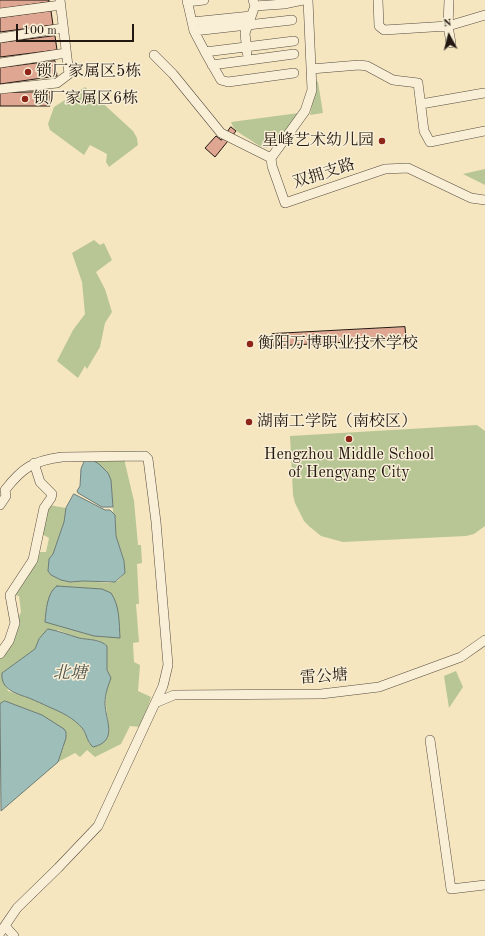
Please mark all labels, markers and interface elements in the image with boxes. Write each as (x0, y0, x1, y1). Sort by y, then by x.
scale bar (18, 16, 136, 42)
north arrow (429, 16, 469, 56)
text: N (443, 18, 452, 30)
text: 100 m (23, 25, 57, 37)
place label: 锁厂家属区5栋 (36, 62, 141, 82)
marker: 锁厂家属区5栋 (23, 67, 33, 77)
place label: 锁厂家属区6栋 (33, 89, 138, 109)
marker: 锁厂家属区6栋 (20, 94, 30, 104)
place label: 星峰艺术幼儿园 (262, 131, 374, 151)
marker: 星峰艺术幼儿园 (377, 136, 387, 146)
street label: 双拥支路 (291, 155, 357, 193)
place label: 衡阳万博职业技术学校 (258, 334, 418, 354)
marker: 衡阳万博职业技术学校 (245, 339, 255, 349)
place label: 湖南工学院（南校区） (257, 412, 417, 432)
marker: 湖南工学院（南校区） (244, 417, 254, 427)
marker: Hengzhou Middle School of Hengyang City (344, 434, 354, 444)
place label: Hengzhou Middle School of Hengyang City (264, 445, 434, 483)
water label: 北塘 (53, 664, 87, 684)
street label: 雷公塘 (299, 666, 349, 688)

